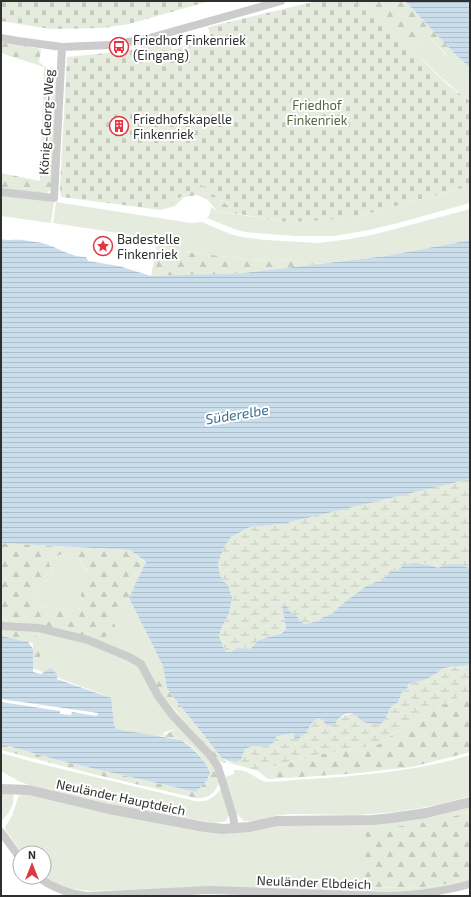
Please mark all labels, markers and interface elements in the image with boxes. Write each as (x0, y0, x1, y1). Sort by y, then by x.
place label: Friedhof Finkenriek (Eingang) (133, 32, 246, 63)
bus stop icon: Friedhof Finkenriek (Eingang) (108, 36, 130, 58)
street label: König-Georg-Weg (35, 69, 57, 175)
park label: Friedhof Finkenriek (287, 97, 348, 128)
place label: Friedhofskapelle Finkenriek (133, 111, 232, 142)
building icon: Friedhofskapelle Finkenriek (108, 115, 130, 137)
place label: Badestelle Finkenriek (117, 231, 180, 262)
place icon: Badestelle Finkenriek (92, 235, 114, 257)
water label: Süderelbe (204, 401, 270, 427)
street label: Neuländer Hauptdeich (55, 775, 187, 819)
north arrow (12, 845, 52, 885)
text: N (28, 848, 36, 861)
street label: Neuländer Elbdeich (257, 872, 371, 892)

